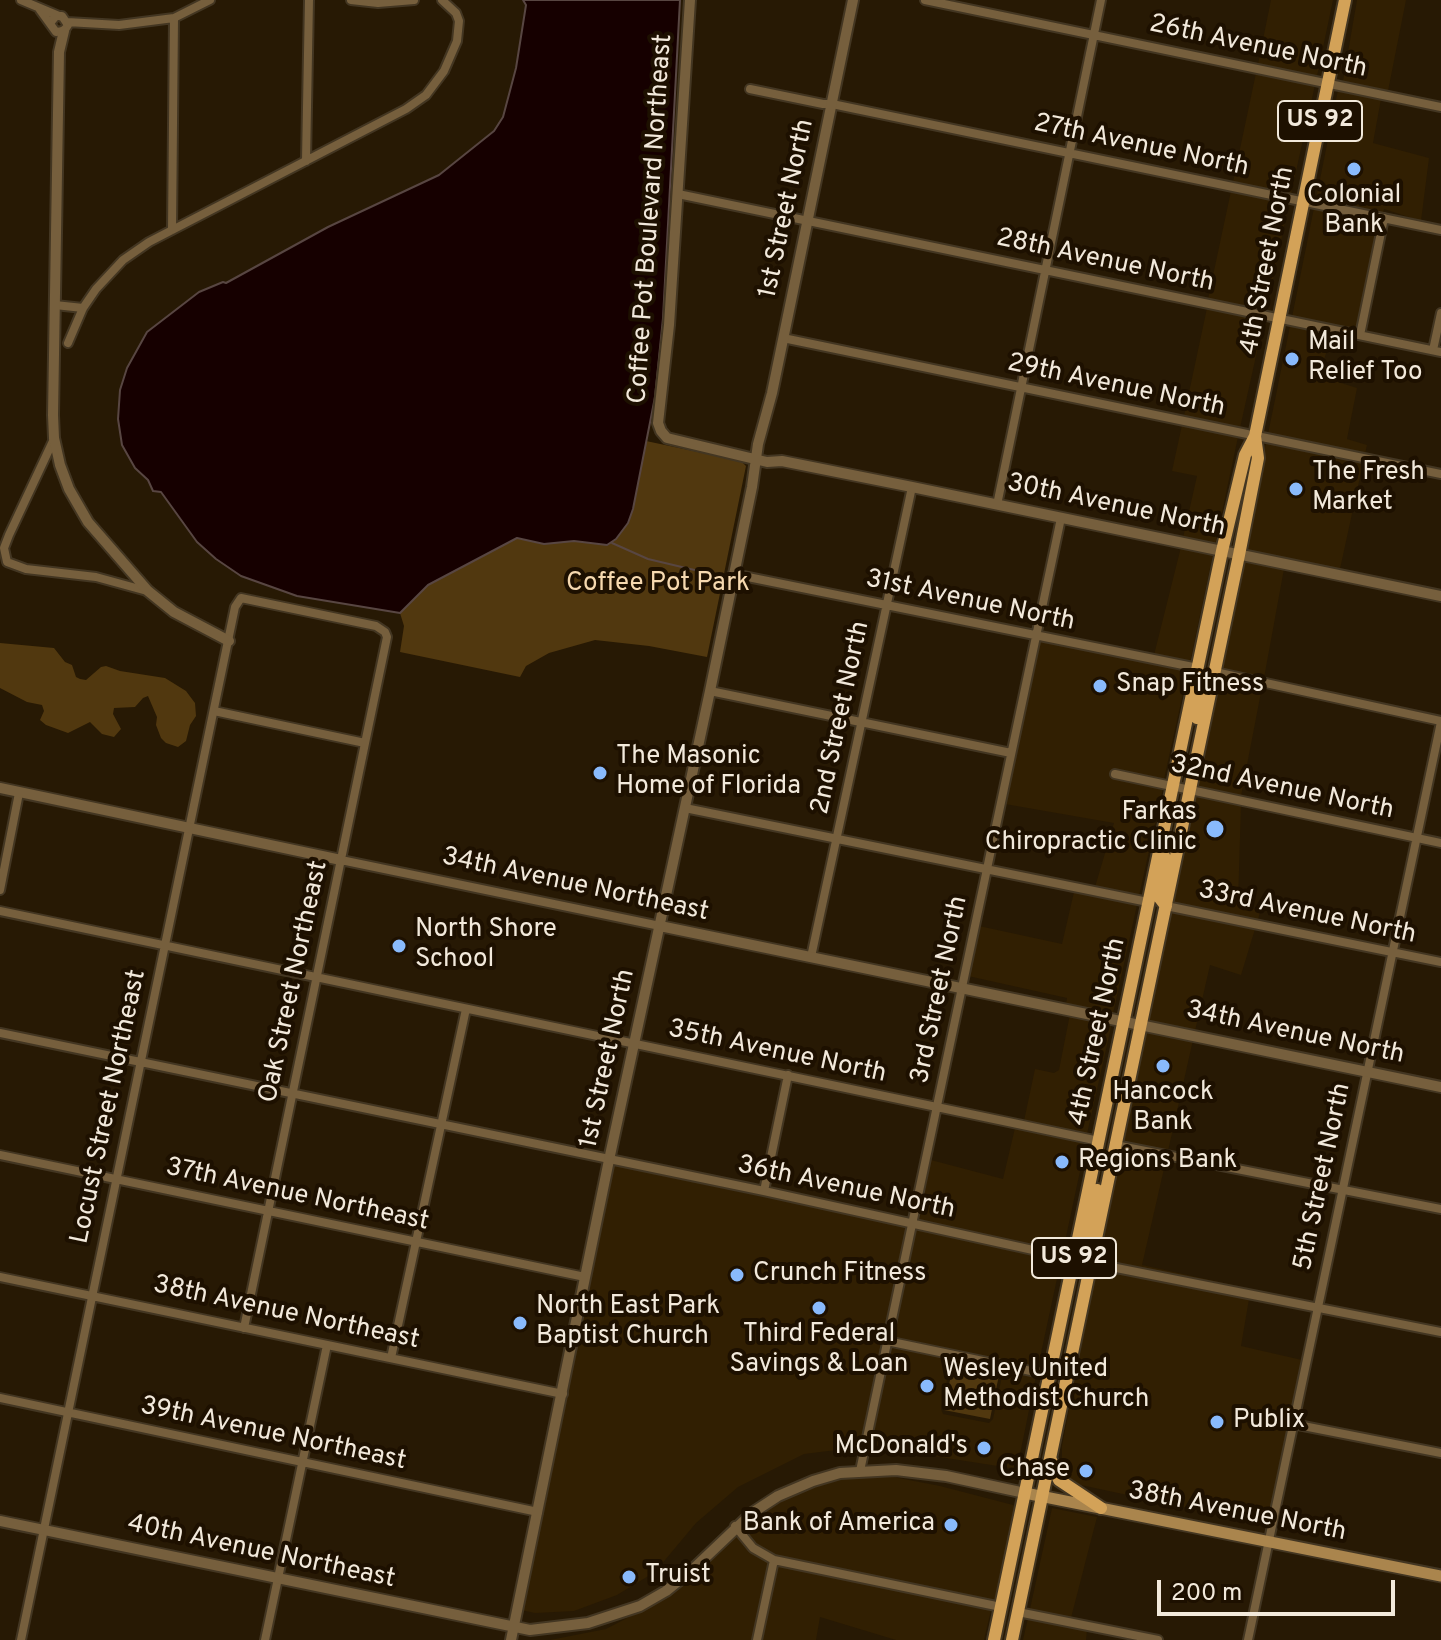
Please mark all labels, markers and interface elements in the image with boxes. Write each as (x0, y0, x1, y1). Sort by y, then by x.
street label: 26th Avenue North (1146, 10, 1370, 86)
street label: Coffee Pot Boulevard Northeast (624, 33, 680, 405)
road number: US 92 (1278, 101, 1362, 141)
street label: 27th Avenue North (1031, 109, 1251, 185)
street label: 1st Street North (754, 117, 822, 301)
marker: Colonial Bank (1345, 160, 1363, 178)
street label: 4th Street North (1235, 164, 1303, 358)
place label: Colonial Bank (1307, 181, 1401, 242)
street label: 28th Avenue North (993, 224, 1217, 300)
place label: Mail Relief Too (1308, 328, 1423, 390)
street label: 29th Avenue North (1004, 349, 1228, 425)
marker: Mail Relief Too (1283, 350, 1301, 368)
place label: The Fresh Market (1312, 458, 1425, 520)
street label: 30th Avenue North (1004, 469, 1228, 545)
marker: The Fresh Market (1287, 480, 1305, 498)
street label: 31st Avenue North (863, 565, 1077, 639)
park label: Coffee Pot Park (566, 569, 750, 601)
street label: 2nd Street North (806, 619, 878, 817)
place label: Snap Fitness (1116, 670, 1264, 702)
marker: Snap Fitness (1091, 677, 1109, 695)
place label: The Masonic Home of Florida (616, 742, 801, 804)
street label: 32nd Avenue North (1168, 750, 1396, 828)
marker: The Masonic Home of Florida (591, 764, 609, 782)
place label: Farkas Chiropractic Clinic (985, 798, 1197, 860)
marker: Farkas Chiropractic Clinic (1204, 818, 1226, 840)
street label: 34th Avenue Northeast (439, 842, 711, 930)
street label: Oak Street Northeast (254, 858, 336, 1106)
street label: 33rd Avenue North (1195, 876, 1419, 952)
street label: 3rd Street North (906, 893, 976, 1087)
place label: North Shore School (415, 915, 557, 976)
street label: 4th Street North (1064, 935, 1134, 1129)
marker: North Shore School (390, 937, 408, 955)
street label: Locust Street Northeast (66, 967, 154, 1247)
street label: 1st Street North (575, 967, 643, 1151)
street label: 34th Avenue North (1183, 996, 1407, 1072)
street label: 35th Avenue North (665, 1015, 889, 1091)
marker: Hancock Bank (1154, 1057, 1172, 1075)
place label: Hancock Bank (1112, 1078, 1214, 1140)
street label: 5th Street North (1289, 1080, 1359, 1274)
place label: Regions Bank (1078, 1146, 1237, 1178)
street label: 36th Avenue North (734, 1151, 958, 1227)
street label: 37th Avenue Northeast (163, 1153, 431, 1239)
marker: Regions Bank (1053, 1153, 1071, 1171)
road number: US 92 (1032, 1238, 1116, 1278)
place label: Crunch Fitness (753, 1259, 926, 1291)
marker: Crunch Fitness (728, 1266, 746, 1284)
street label: 38th Avenue Northeast (150, 1271, 422, 1357)
place label: North East Park Baptist Church (536, 1292, 720, 1354)
marker: Third Federal Savings & Loan (810, 1299, 828, 1317)
marker: North East Park Baptist Church (511, 1314, 529, 1332)
place label: Third Federal Savings & Loan (730, 1320, 908, 1382)
place label: Wesley United Methodist Church (943, 1355, 1149, 1416)
marker: Wesley United Methodist Church (918, 1377, 936, 1395)
street label: 39th Avenue Northeast (137, 1392, 409, 1478)
place label: Publix (1233, 1406, 1305, 1438)
marker: Publix (1208, 1413, 1226, 1431)
place label: McDonald's (835, 1432, 968, 1464)
marker: McDonald's (975, 1439, 993, 1457)
place label: Chase (999, 1455, 1070, 1487)
marker: Chase (1077, 1462, 1095, 1480)
street label: 38th Avenue North (1125, 1477, 1349, 1549)
street label: 40th Avenue Northeast (124, 1509, 398, 1597)
place label: Bank of America (743, 1509, 935, 1541)
marker: Bank of America (942, 1516, 960, 1534)
place label: Truist (645, 1561, 711, 1593)
scale bar (1161, 1564, 1399, 1614)
marker: Truist (620, 1568, 638, 1586)
text: 200 m (1171, 1579, 1242, 1609)

